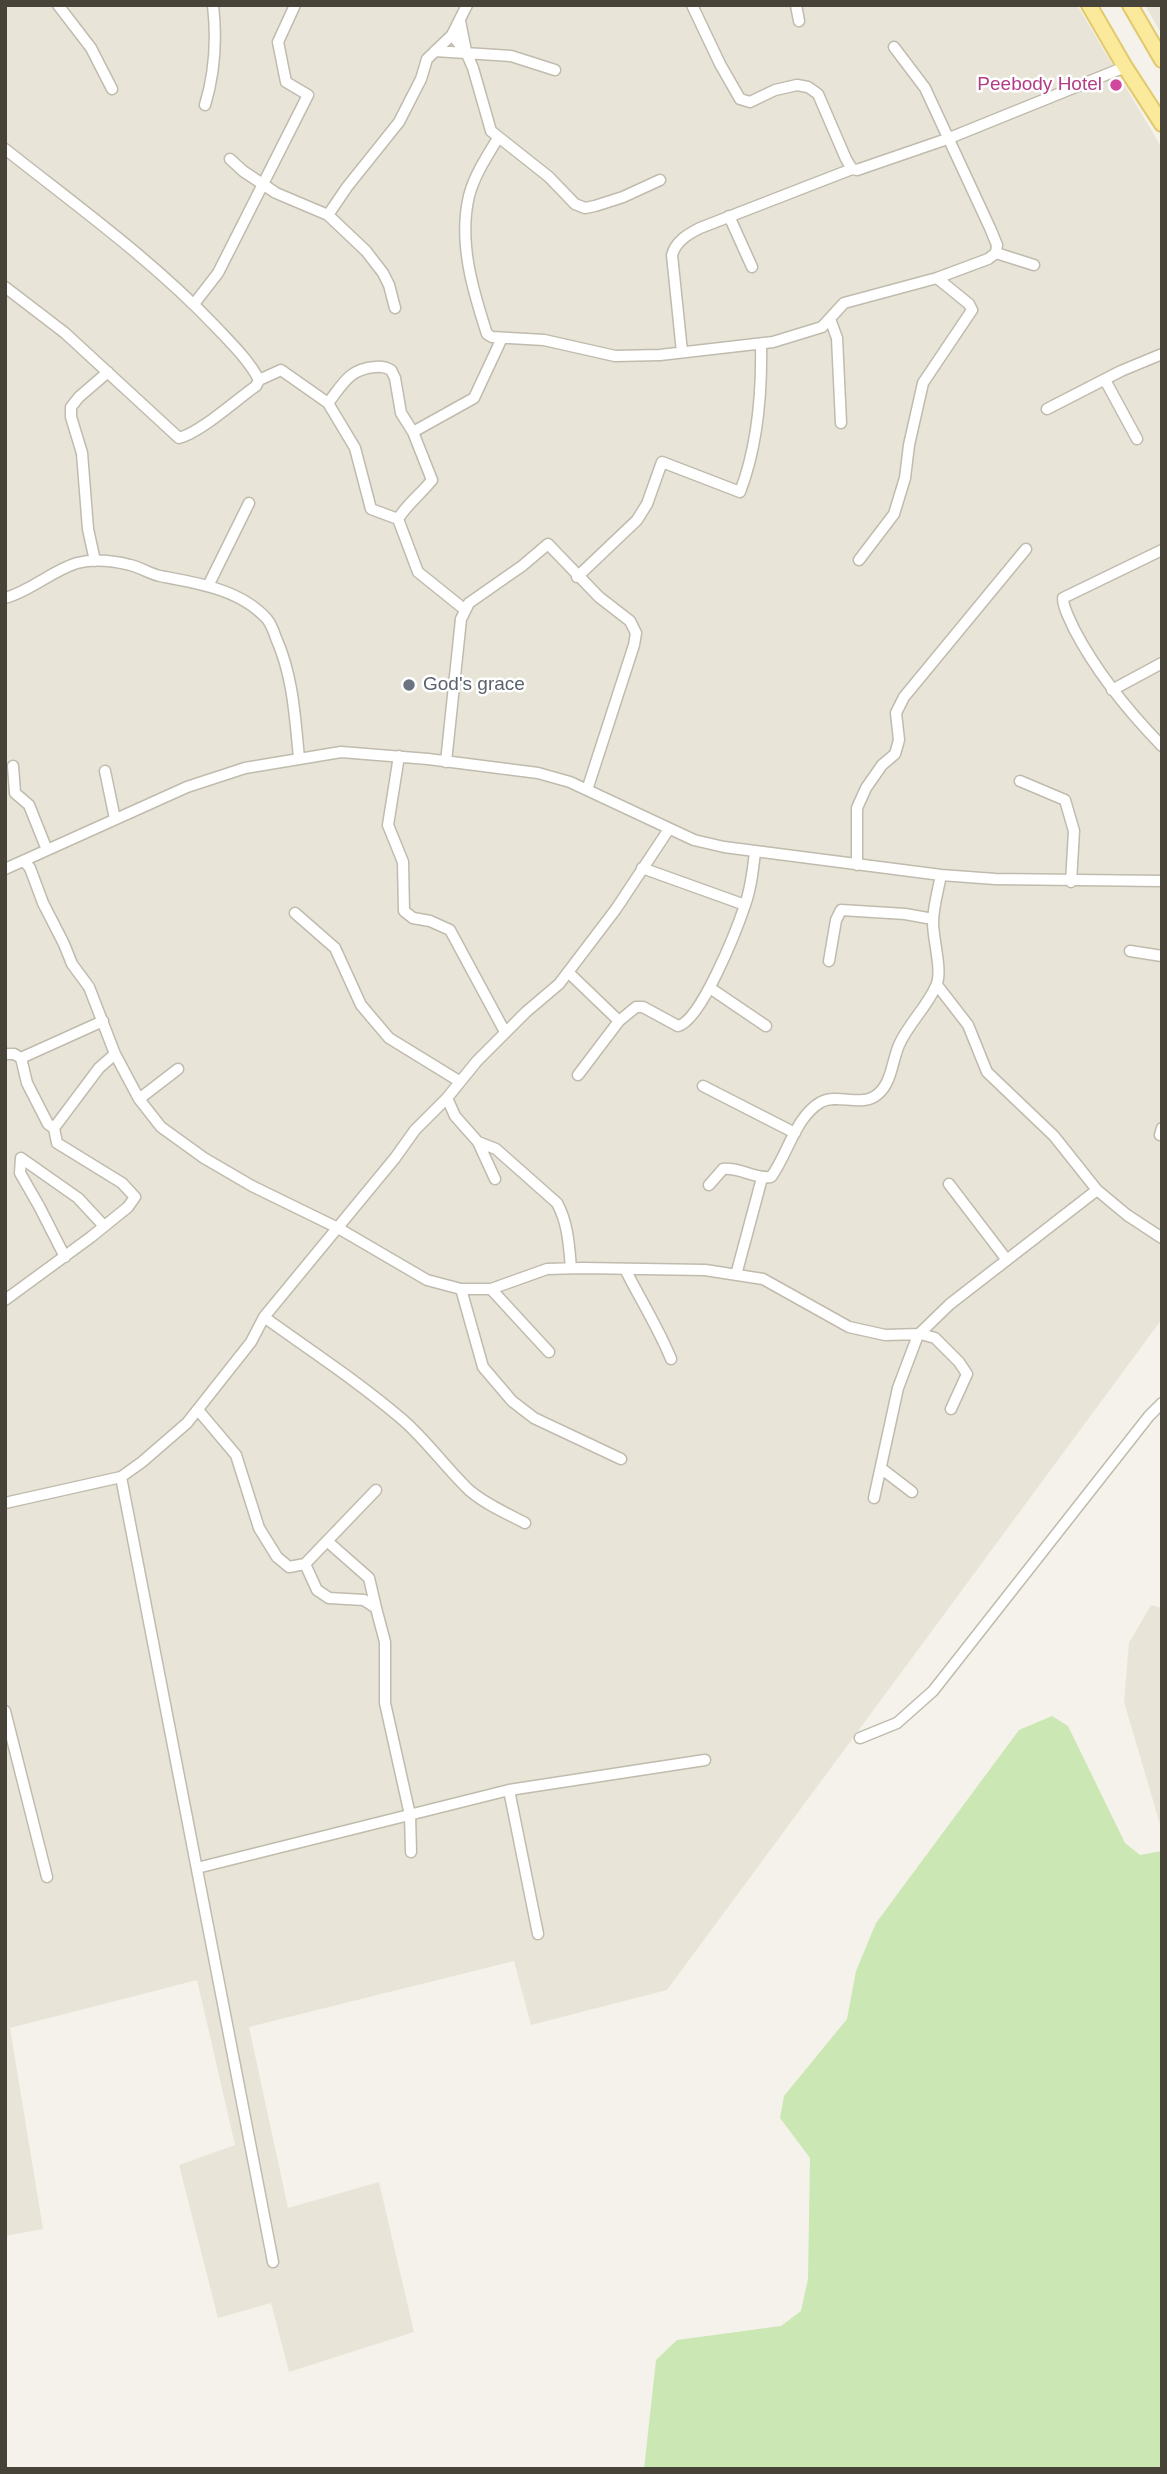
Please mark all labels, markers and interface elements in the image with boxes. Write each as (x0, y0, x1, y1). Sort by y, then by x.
place label: Peebody Hotel (977, 74, 1102, 96)
marker: Peebody Hotel (1108, 77, 1124, 93)
place label: God's grace (423, 674, 525, 696)
marker: God's grace (401, 677, 417, 693)

